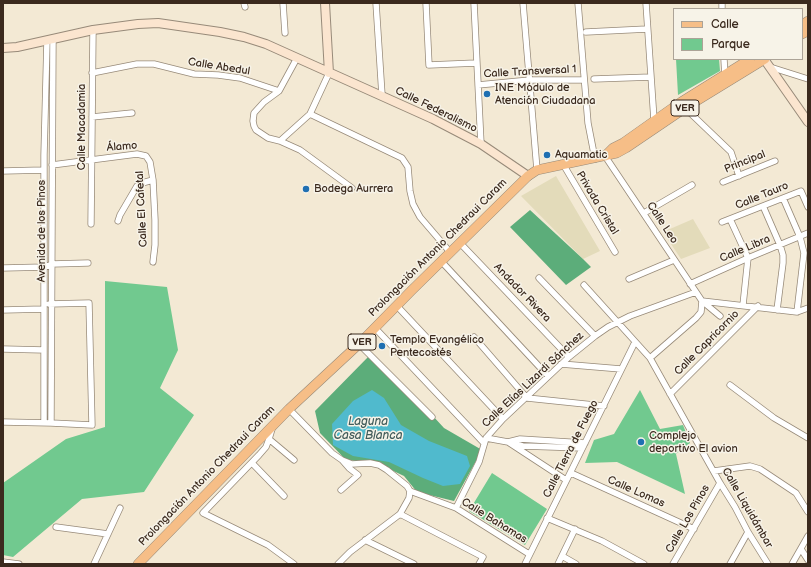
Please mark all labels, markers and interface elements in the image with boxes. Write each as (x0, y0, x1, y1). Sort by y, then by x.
legend (673, 8, 803, 60)
text: Calle (711, 17, 739, 32)
text: Parque (711, 37, 750, 52)
street label: Calle Abedul (187, 56, 251, 78)
street label: Calle Transversal 1 (483, 63, 577, 81)
place label: INE Módulo de Atención Ciudadana (495, 81, 595, 107)
street label: Calle Macadamia (75, 84, 89, 170)
street label: Calle Federalismo (393, 84, 479, 136)
marker: INE Módulo de Atención Ciudadana (482, 89, 492, 99)
road number: VER (671, 100, 699, 116)
street label: Álamo (106, 139, 138, 155)
place label: Aquamatic (555, 148, 607, 162)
street label: Principal (723, 148, 767, 176)
marker: Aquamatic (542, 150, 552, 160)
street label: Privada Cristal (573, 169, 621, 237)
street label: Calle El Cafetal (133, 171, 151, 247)
street label: Prolongación Antonio Chedraui Caram (366, 176, 510, 320)
street label: Calle Tauro (733, 179, 791, 213)
street label: Avenida de los Pinos (35, 180, 49, 282)
place label: Bodega Aurrera (314, 182, 393, 196)
marker: Bodega Aurrera (301, 184, 311, 194)
street label: Calle Leo (644, 200, 680, 246)
street label: Calle Libra (718, 232, 772, 266)
street label: Andador Rivera (491, 261, 553, 325)
street label: Calle Capricornio (672, 308, 742, 378)
street label: Calle Elías Lizardi Sánchez (480, 329, 586, 431)
place label: Templo Evangélico Pentecostés (390, 333, 484, 359)
road number: VER (348, 334, 376, 350)
marker: Templo Evangélico Pentecostés (377, 341, 387, 351)
street label: Calle Tierra de Fuego (541, 398, 601, 500)
street label: Prolongación Antonio Chedraui Caram (136, 403, 278, 549)
water label: Laguna Casa Blanca (334, 415, 402, 443)
place label: Complejo deportivo El avion (649, 429, 738, 455)
marker: Complejo deportivo El avion (636, 437, 646, 447)
street label: Calle Liquidámbar (719, 466, 775, 550)
street label: Calle Lomas (605, 473, 667, 511)
street label: Calle Los Pinos (663, 483, 713, 555)
street label: Calle Bahamas (459, 495, 529, 547)

